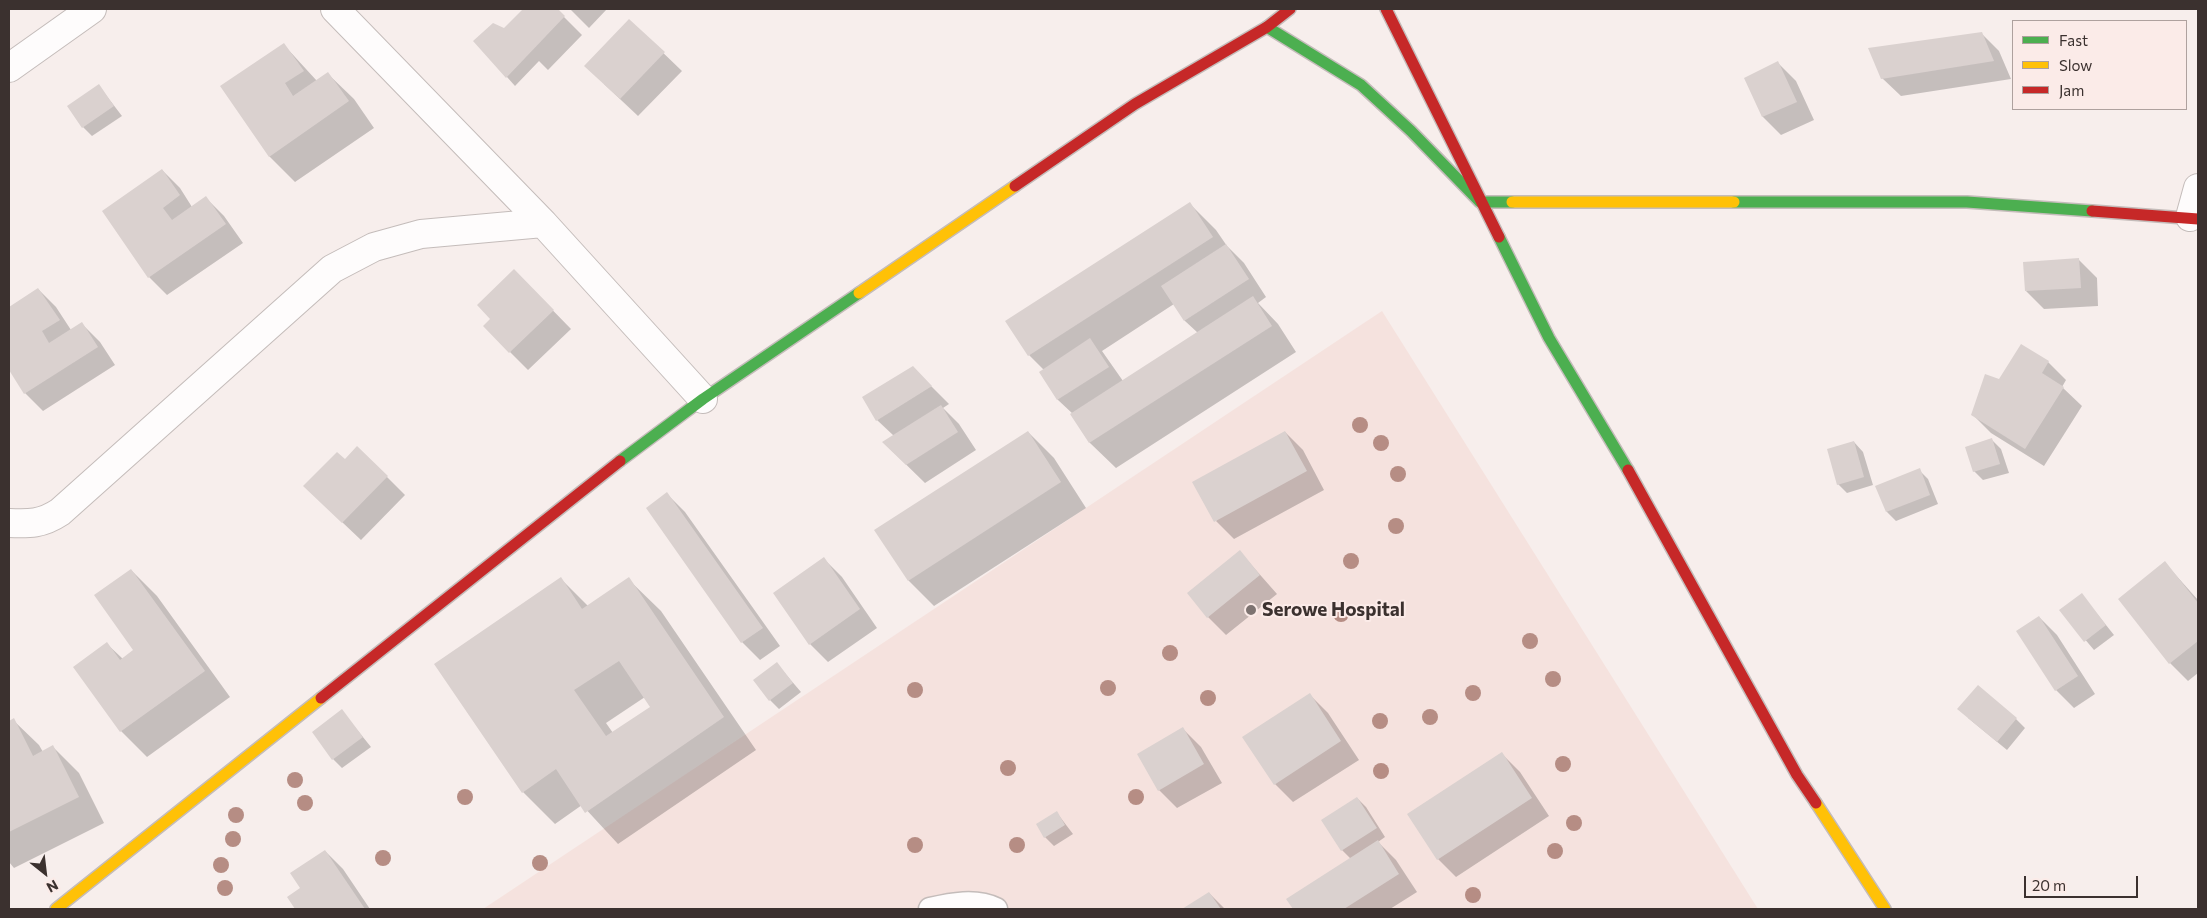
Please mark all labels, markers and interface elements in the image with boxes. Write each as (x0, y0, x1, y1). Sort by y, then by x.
legend (2012, 20, 2187, 110)
text: Fast (2059, 31, 2088, 49)
text: Slow (2059, 56, 2092, 74)
text: Jam (2059, 81, 2084, 99)
place label: Serowe Hospital (1262, 599, 1405, 621)
marker: Serowe Hospital (1244, 603, 1258, 617)
north arrow (20, 848, 70, 898)
scale bar (2027, 866, 2141, 898)
text: 20 m (2032, 876, 2066, 894)
text: N (44, 877, 61, 897)

